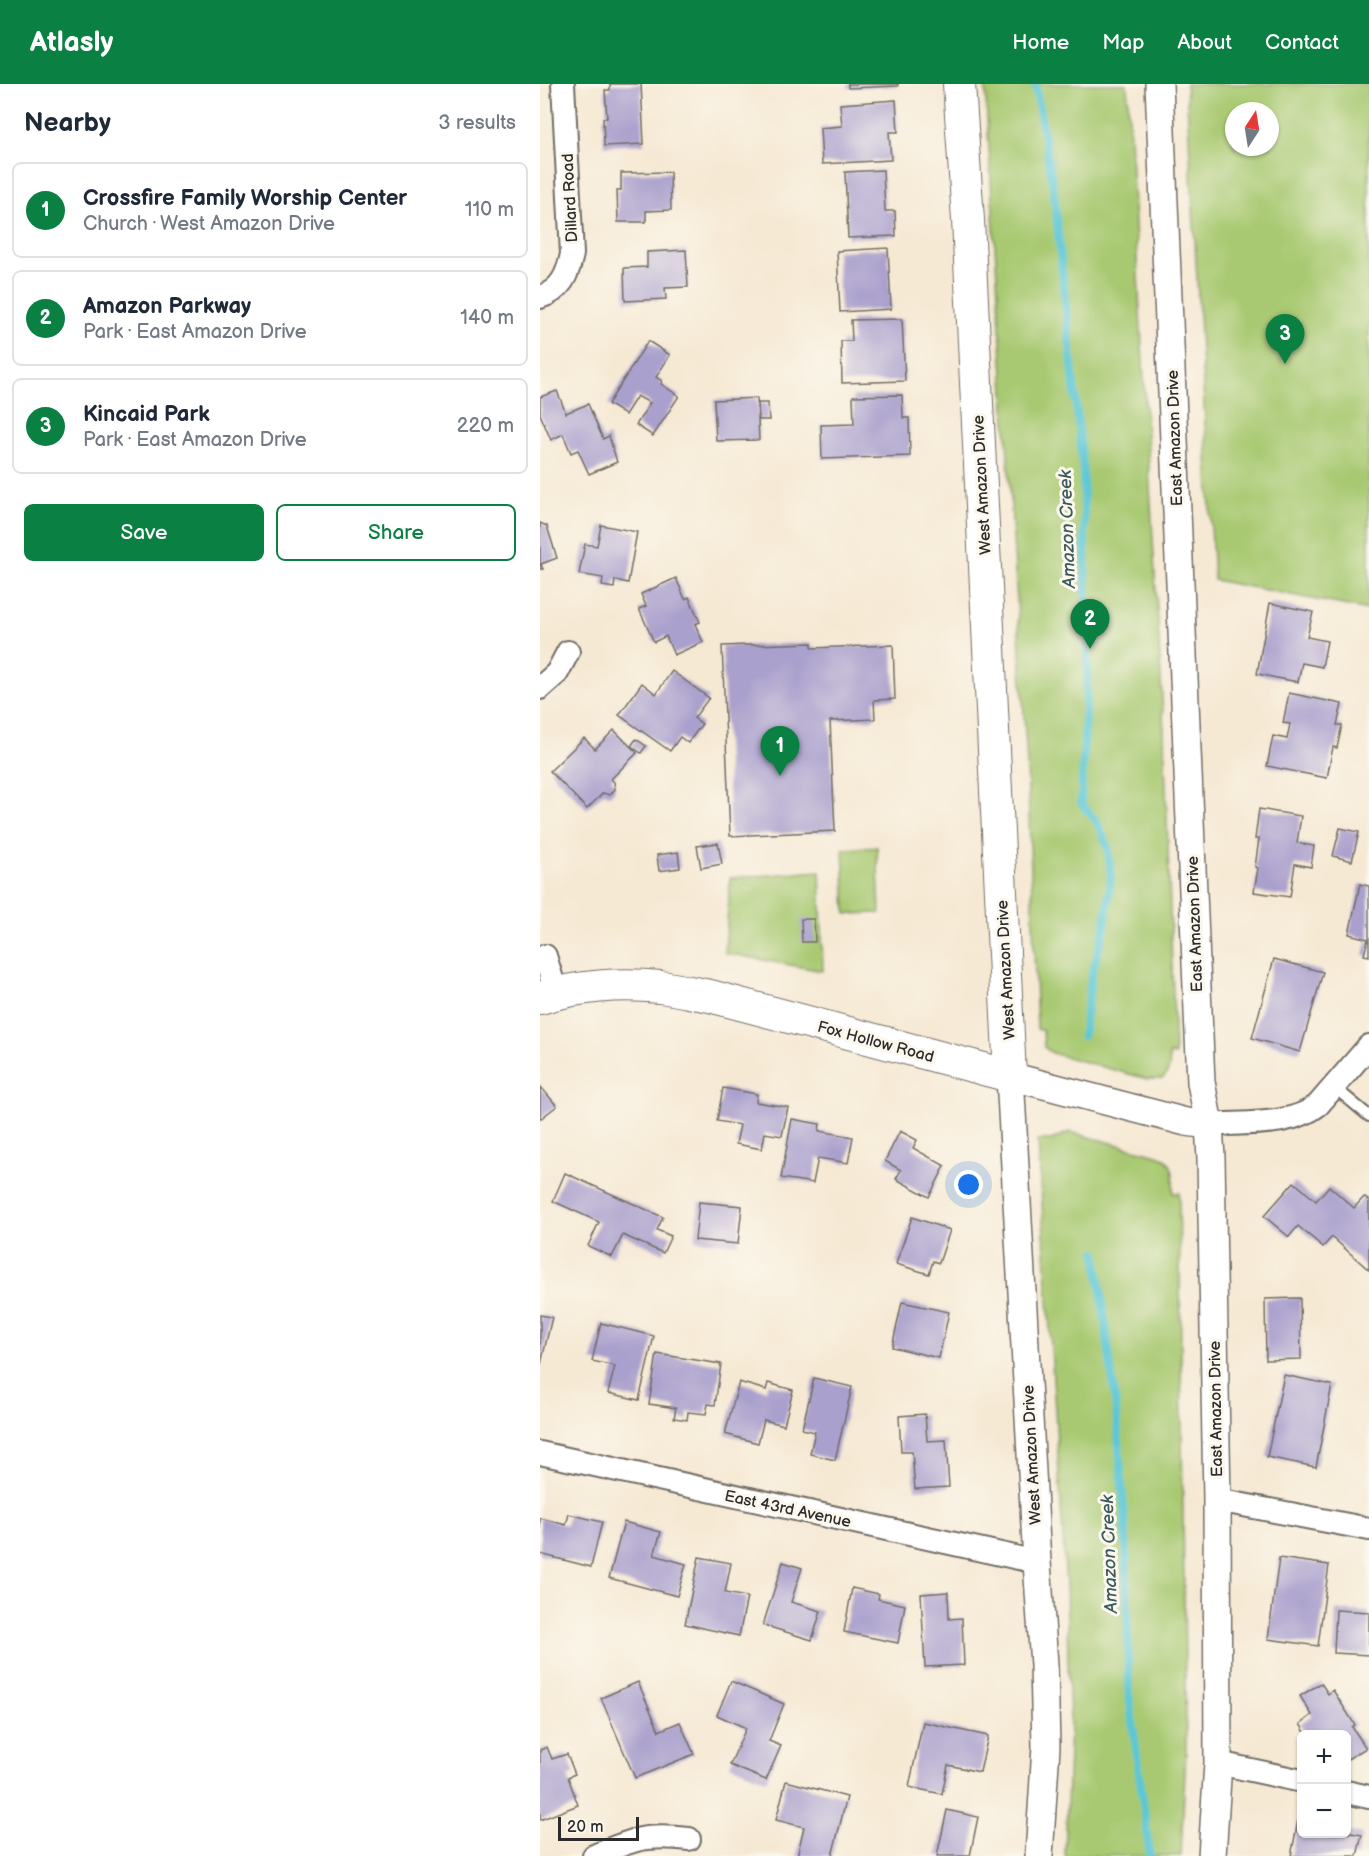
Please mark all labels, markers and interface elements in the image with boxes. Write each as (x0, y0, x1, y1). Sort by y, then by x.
text: Atlasly (30, 26, 113, 59)
text: Home (1012, 30, 1069, 55)
text: Map (1102, 30, 1144, 55)
text: About (1177, 30, 1232, 55)
text: Contact (1265, 30, 1339, 55)
north arrow (1225, 102, 1279, 156)
text: Nearby (24, 108, 111, 139)
text: 3 results (438, 111, 516, 135)
street label: Dillard Road (559, 153, 582, 243)
text: Crossfire Family Worship Center (83, 185, 407, 212)
text: 1 (41, 198, 50, 222)
text: 110 m (465, 198, 514, 222)
text: Church · West Amazon Drive (83, 212, 335, 236)
text: Amazon Parkway (83, 293, 251, 320)
text: 2 (40, 306, 51, 330)
text: 140 m (460, 306, 514, 330)
pin: 3 (1266, 314, 1304, 364)
text: Park · East Amazon Drive (83, 320, 307, 344)
street label: East Amazon Drive (1164, 369, 1187, 506)
text: Kincaid Park (83, 401, 210, 428)
text: 3 (40, 414, 51, 438)
text: 220 m (457, 414, 514, 438)
street label: West Amazon Drive (969, 414, 996, 555)
text: Park · East Amazon Drive (83, 428, 307, 452)
water label: Amazon Creek (1055, 468, 1080, 590)
button: Save (24, 504, 264, 561)
button: Share (276, 504, 516, 561)
pin: 2 (1070, 600, 1110, 649)
pin: 1 (760, 726, 800, 776)
street label: East Amazon Drive (1184, 855, 1207, 992)
street label: West Amazon Drive (993, 899, 1020, 1040)
street label: Fox Hollow Road (815, 1018, 936, 1067)
your location (954, 1170, 983, 1199)
street label: East Amazon Drive (1206, 1340, 1227, 1477)
street label: West Amazon Drive (1019, 1384, 1046, 1525)
street label: East 43rd Avenue (723, 1487, 853, 1532)
water label: Amazon Creek (1097, 1493, 1122, 1615)
map controls (1297, 1730, 1351, 1838)
button: + (1297, 1730, 1351, 1784)
button: − (1297, 1784, 1351, 1838)
scale bar (558, 1814, 639, 1842)
text: 20 m (567, 1818, 603, 1837)

